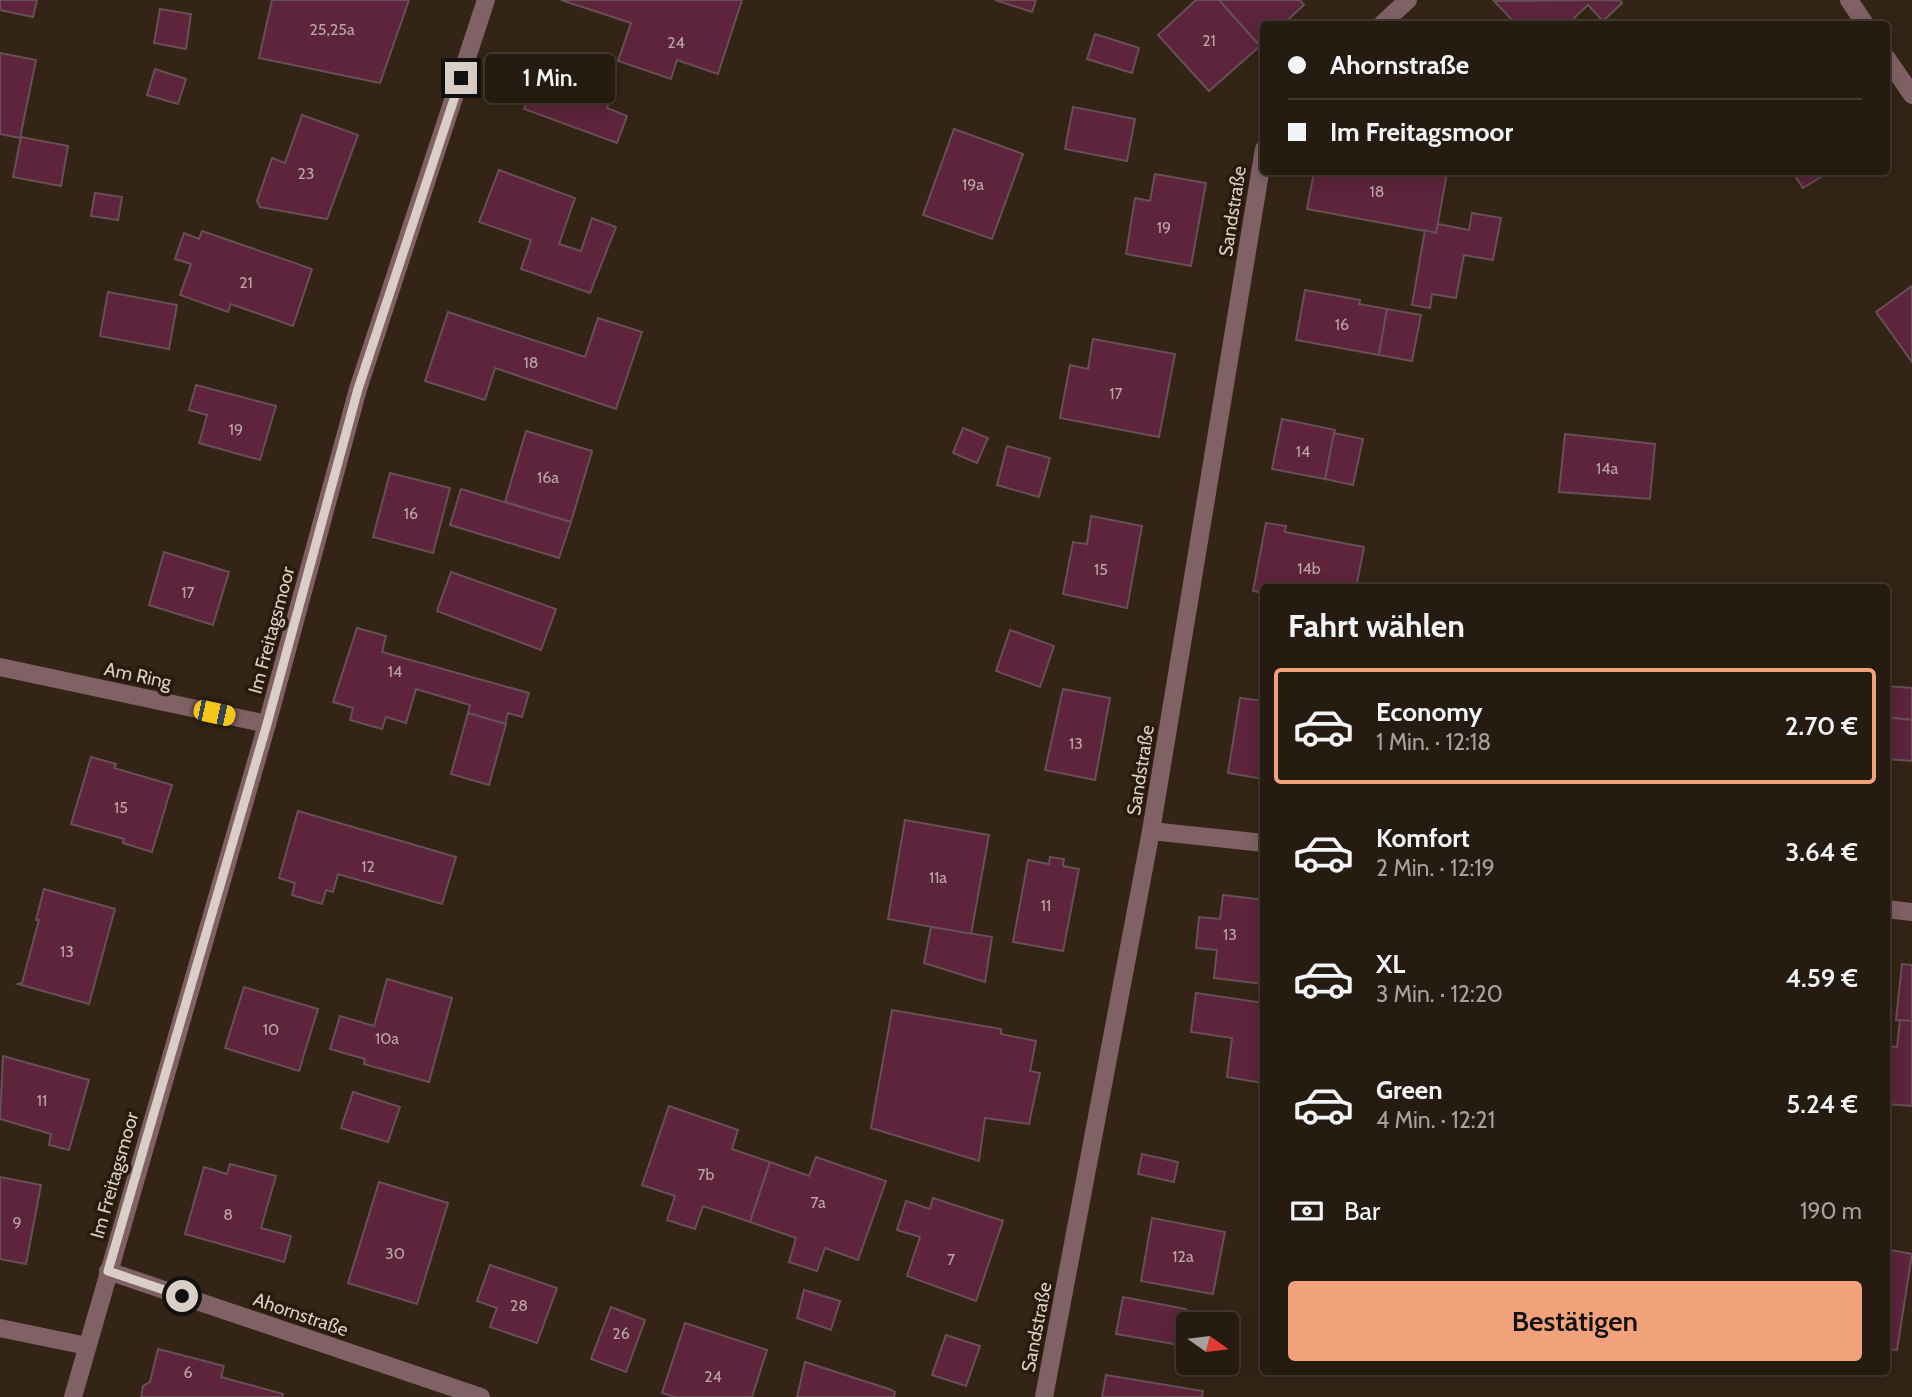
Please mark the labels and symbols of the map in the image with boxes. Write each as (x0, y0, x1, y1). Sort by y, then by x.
house number: 25,25a (309, 20, 355, 39)
house number: 21 (1202, 31, 1216, 50)
house number: 24 (667, 33, 685, 52)
callout: 1 Min. (486, 54, 615, 102)
route end (445, 62, 477, 94)
house number: 23 (297, 164, 315, 183)
street label: Sandstraße (1214, 164, 1251, 258)
house number: 19a (962, 175, 984, 194)
house number: 18 (1370, 182, 1384, 201)
house number: 19 (1157, 218, 1171, 237)
house number: 21 (239, 273, 253, 292)
house number: 16 (1335, 315, 1349, 334)
house number: 18 (524, 353, 538, 372)
house number: 17 (1109, 384, 1123, 403)
house number: 19 (229, 420, 243, 439)
house number: 14 (1296, 442, 1310, 461)
house number: 14a (1596, 459, 1618, 478)
house number: 16a (537, 468, 559, 487)
house number: 16 (404, 504, 418, 523)
house number: 14b (1297, 559, 1321, 578)
house number: 15 (1094, 560, 1108, 579)
street label: Im Freitagsmoor (243, 564, 299, 696)
house number: 17 (181, 583, 195, 602)
street label: Am Ring (102, 657, 174, 694)
house number: 14 (388, 662, 402, 681)
car (192, 698, 237, 728)
street label: Sandstraße (1122, 723, 1159, 817)
house number: 13 (1069, 734, 1083, 753)
house number: 15 (114, 798, 128, 817)
house number: 12 (361, 857, 375, 876)
house number: 11a (929, 868, 947, 887)
house number: 11 (1041, 896, 1051, 915)
house number: 13 (1223, 925, 1237, 944)
house number: 13 (60, 942, 74, 961)
house number: 10 (263, 1020, 279, 1039)
house number: 10a (375, 1029, 399, 1048)
house number: 11 (37, 1091, 47, 1110)
street label: Im Freitagsmoor (85, 1109, 144, 1241)
house number: 7b (698, 1165, 715, 1184)
house number: 7a (810, 1193, 826, 1212)
house number: 8 (223, 1205, 233, 1224)
house number: 9 (12, 1213, 22, 1232)
house number: 30 (385, 1244, 405, 1263)
house number: 12a (1172, 1247, 1194, 1266)
house number: 7 (947, 1250, 955, 1269)
route start (166, 1280, 198, 1312)
street label: Sandstraße (1016, 1280, 1057, 1374)
street label: Ahornstraße (250, 1287, 352, 1342)
house number: 28 (510, 1296, 528, 1315)
north arrow (1176, 1312, 1239, 1376)
house number: 26 (612, 1324, 630, 1343)
house number: 6 (183, 1363, 193, 1382)
house number: 24 (704, 1367, 722, 1386)

